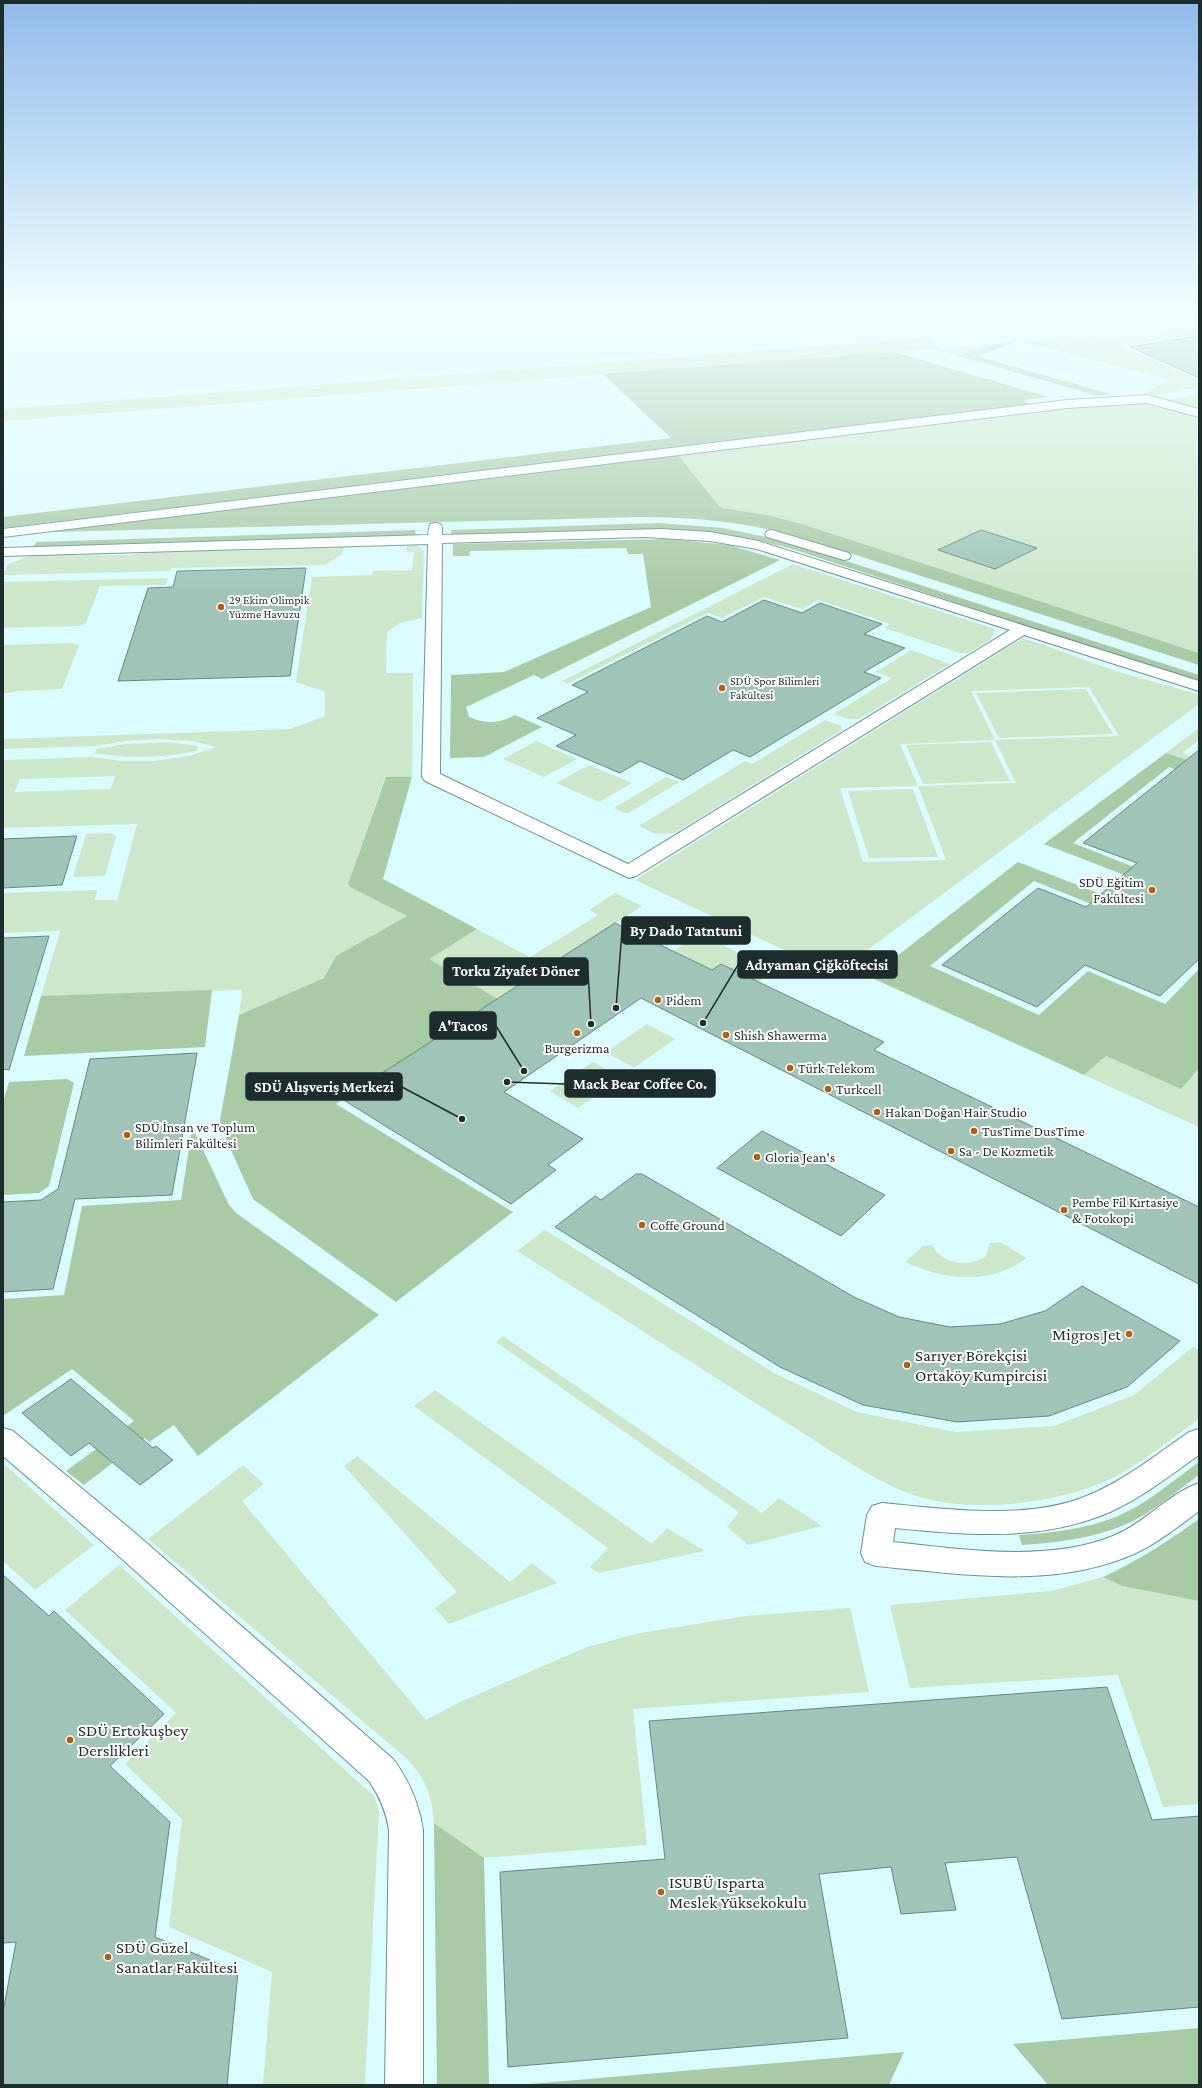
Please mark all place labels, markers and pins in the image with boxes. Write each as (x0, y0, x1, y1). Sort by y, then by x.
place label: 29 Ekim Olimpik Yüzme Havuzu (229, 593, 310, 621)
marker: 29 Ekim Olimpik Yüzme Havuzu (216, 602, 226, 612)
place label: SDÜ Spor Bilimleri Fakültesi (730, 674, 819, 702)
marker: SDÜ Spor Bilimleri Fakültesi (717, 683, 727, 693)
place label: SDÜ Eğitim Fakültesi (1079, 874, 1144, 906)
marker: SDÜ Eğitim Fakültesi (1147, 885, 1157, 895)
callout: By Dado Tatntuni (622, 917, 750, 944)
callout: Adıyaman Çiğköftecisi (738, 951, 897, 978)
callout: Torku Ziyafet Döner (444, 958, 588, 985)
place label: Pidem (666, 992, 701, 1008)
marker: Pidem (653, 995, 663, 1005)
callout: A'Tacos (430, 1012, 496, 1039)
place label: Shish Shawerma (734, 1027, 827, 1043)
marker: Burgerizma (572, 1028, 582, 1038)
marker: Shish Shawerma (721, 1030, 731, 1040)
place label: Burgerizma (545, 1040, 610, 1056)
place label: Türk Telekom (798, 1060, 875, 1076)
marker: Türk Telekom (785, 1063, 795, 1073)
callout: Mack Bear Coffee Co. (565, 1070, 715, 1097)
callout: SDÜ Alışveriş Merkezi (246, 1073, 402, 1100)
place label: Turkcell (836, 1081, 882, 1097)
marker: Turkcell (823, 1084, 833, 1094)
place label: Hakan Doğan Hair Studio (885, 1104, 1027, 1120)
marker: Hakan Doğan Hair Studio (872, 1107, 882, 1117)
place label: SDÜ İnsan ve Toplum Bilimleri Fakültesi (135, 1119, 255, 1151)
place label: TusTime DusTime (982, 1123, 1085, 1139)
marker: TusTime DusTime (969, 1126, 979, 1136)
marker: SDÜ İnsan ve Toplum Bilimleri Fakültesi (122, 1130, 132, 1140)
place label: Sa - De Kozmetik (959, 1143, 1054, 1159)
marker: Sa - De Kozmetik (946, 1146, 956, 1156)
place label: Gloria Jean's (765, 1149, 835, 1165)
marker: Gloria Jean's (752, 1152, 762, 1162)
place label: Pembe Fil Kırtasiye & Fotokopi (1072, 1194, 1178, 1226)
marker: Pembe Fil Kırtasiye & Fotokopi (1059, 1205, 1069, 1215)
place label: Coffe Ground (650, 1217, 726, 1233)
marker: Coffe Ground (637, 1220, 647, 1230)
place label: Migros Jet (1052, 1325, 1121, 1344)
marker: Migros Jet (1124, 1329, 1134, 1339)
place label: Sarıyer Börekçisi Ortaköy Kumpircisi (915, 1346, 1048, 1385)
marker: Sarıyer Börekçisi Ortaköy Kumpircisi (902, 1360, 912, 1370)
place label: SDÜ Ertokuşbey Derslikleri (78, 1721, 189, 1760)
marker: SDÜ Ertokuşbey Derslikleri (65, 1735, 75, 1745)
place label: ISUBÜ Isparta Meslek Yüksekokulu (669, 1873, 807, 1912)
marker: ISUBÜ Isparta Meslek Yüksekokulu (656, 1887, 666, 1897)
place label: SDÜ Güzel Sanatlar Fakültesi (116, 1938, 238, 1977)
marker: SDÜ Güzel Sanatlar Fakültesi (103, 1952, 113, 1962)

